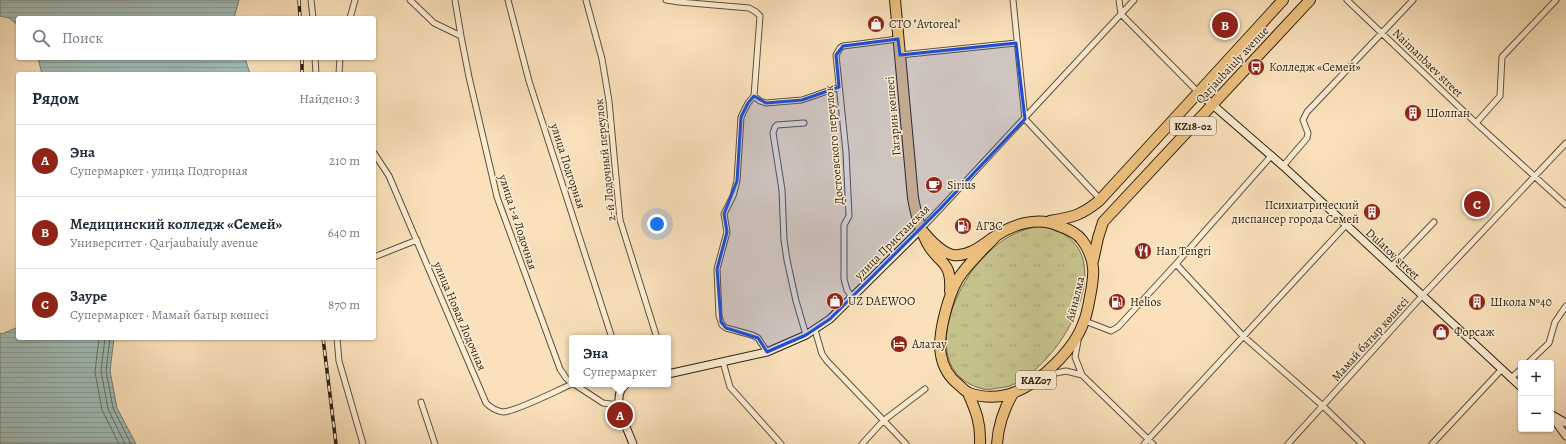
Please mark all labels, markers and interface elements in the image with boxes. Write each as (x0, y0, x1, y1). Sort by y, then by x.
pin: B (1212, 10, 1238, 40)
shop icon: СТО "Avtoreal" (866, 14, 886, 34)
search box (16, 16, 376, 60)
place label: СТО "Avtoreal" (889, 16, 961, 32)
street label: Qarjaubaiuly avenue (1192, 23, 1272, 107)
street label: Naimanbaev street (1389, 25, 1467, 101)
icon: search (30, 27, 52, 49)
text: Поиск (62, 28, 103, 48)
bus stop icon: Колледж «Семей» (1246, 57, 1266, 77)
place label: Колледж «Семей» (1269, 59, 1361, 75)
street label: Гагарин көшесі (882, 75, 904, 157)
street label: Достоевского переулок (821, 85, 847, 205)
text: Рядом (32, 87, 79, 110)
text: Найдено: 3 (299, 90, 360, 107)
street label: 2-й Лодочный переулок (591, 98, 619, 222)
building icon: Шолпан (1403, 103, 1423, 123)
place label: Шолпан (1426, 105, 1470, 121)
road number: KZ18-02 (1170, 117, 1216, 135)
street label: улица Подгорная (546, 120, 589, 211)
text: Эна (70, 142, 95, 162)
text: A (41, 152, 49, 169)
text: 210 m (329, 152, 360, 169)
text: Супермаркет · улица Подгорная (70, 162, 248, 179)
street label: улица 1-я Лодочная (495, 171, 541, 272)
cafe icon: Sirius (924, 175, 944, 195)
place label: Sirius (947, 177, 976, 193)
pin: C (1464, 189, 1490, 219)
place label: Психиатрический диспансер города Семей (1231, 197, 1359, 227)
street label: улица Пристанская (850, 201, 933, 284)
building icon: Психиатрический диспансер города Семей (1362, 202, 1382, 222)
text: Медицинский колледж «Семей» (70, 214, 282, 234)
your location (647, 214, 667, 234)
fuel station icon: АГЗС (953, 216, 973, 236)
place label: АГЗС (975, 218, 1003, 234)
text: B (41, 224, 49, 241)
text: 640 m (328, 224, 360, 241)
street label: Dulatov street (1362, 225, 1424, 283)
text: Университет · Qarjaubaiuly avenue (70, 234, 258, 251)
restaurant icon: Han Tengri (1133, 241, 1153, 261)
place label: Han Tengri (1156, 243, 1211, 259)
street label: улица Новая Лодочная (429, 258, 490, 373)
street label: Айналма (1061, 274, 1088, 324)
text: Зауре (70, 286, 107, 306)
shop icon: UZ DAEWOO (825, 291, 845, 311)
fuel station icon: Helios (1107, 292, 1127, 312)
building icon: Школа №40 (1467, 292, 1487, 312)
place label: UZ DAEWOO (848, 293, 915, 309)
street label: Мамай батыр көшесі (1328, 293, 1412, 385)
place label: Helios (1130, 294, 1161, 310)
place label: Школа №40 (1490, 294, 1552, 310)
text: C (41, 296, 49, 313)
text: 870 m (328, 296, 360, 313)
text: Супермаркет · Мамай батыр көшесі (70, 306, 269, 323)
shop icon: Форсаж (1431, 322, 1451, 342)
place label: Форсаж (1454, 324, 1494, 340)
hotel icon: Алатау (889, 334, 909, 354)
popup (569, 335, 671, 387)
place label: Алатау (911, 336, 947, 352)
text: Эна (583, 343, 608, 363)
map controls (1518, 360, 1554, 432)
button: + (1518, 360, 1554, 396)
text: Супермаркет (583, 363, 657, 380)
road number: KAZ07 (1016, 371, 1056, 389)
button: − (1518, 396, 1554, 432)
pin: A (607, 400, 633, 430)

